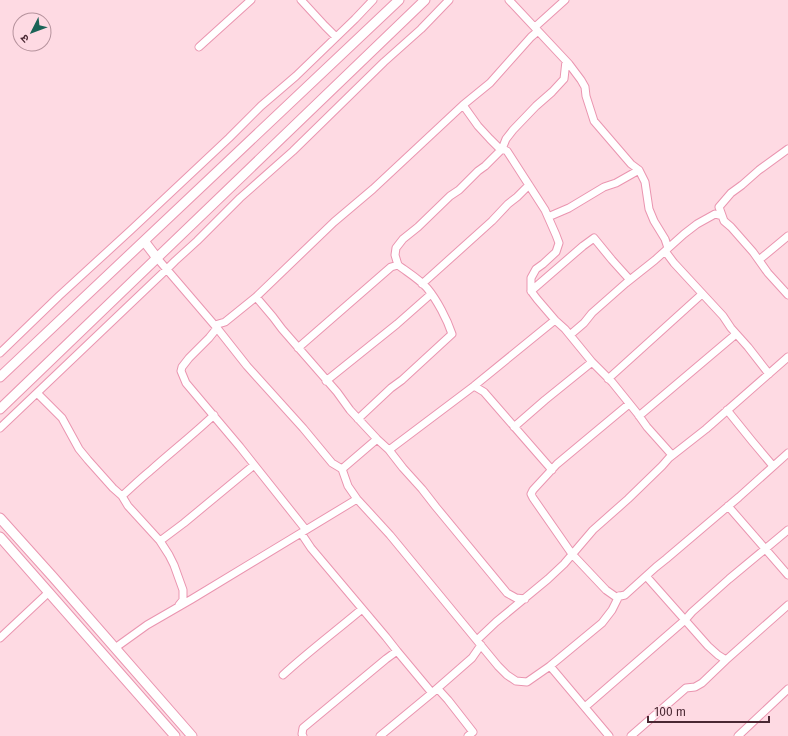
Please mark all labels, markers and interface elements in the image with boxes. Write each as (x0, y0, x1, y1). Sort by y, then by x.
north arrow (12, 12, 52, 52)
text: उ (18, 31, 32, 45)
scale bar (648, 698, 769, 724)
text: 100 m (654, 705, 686, 719)

